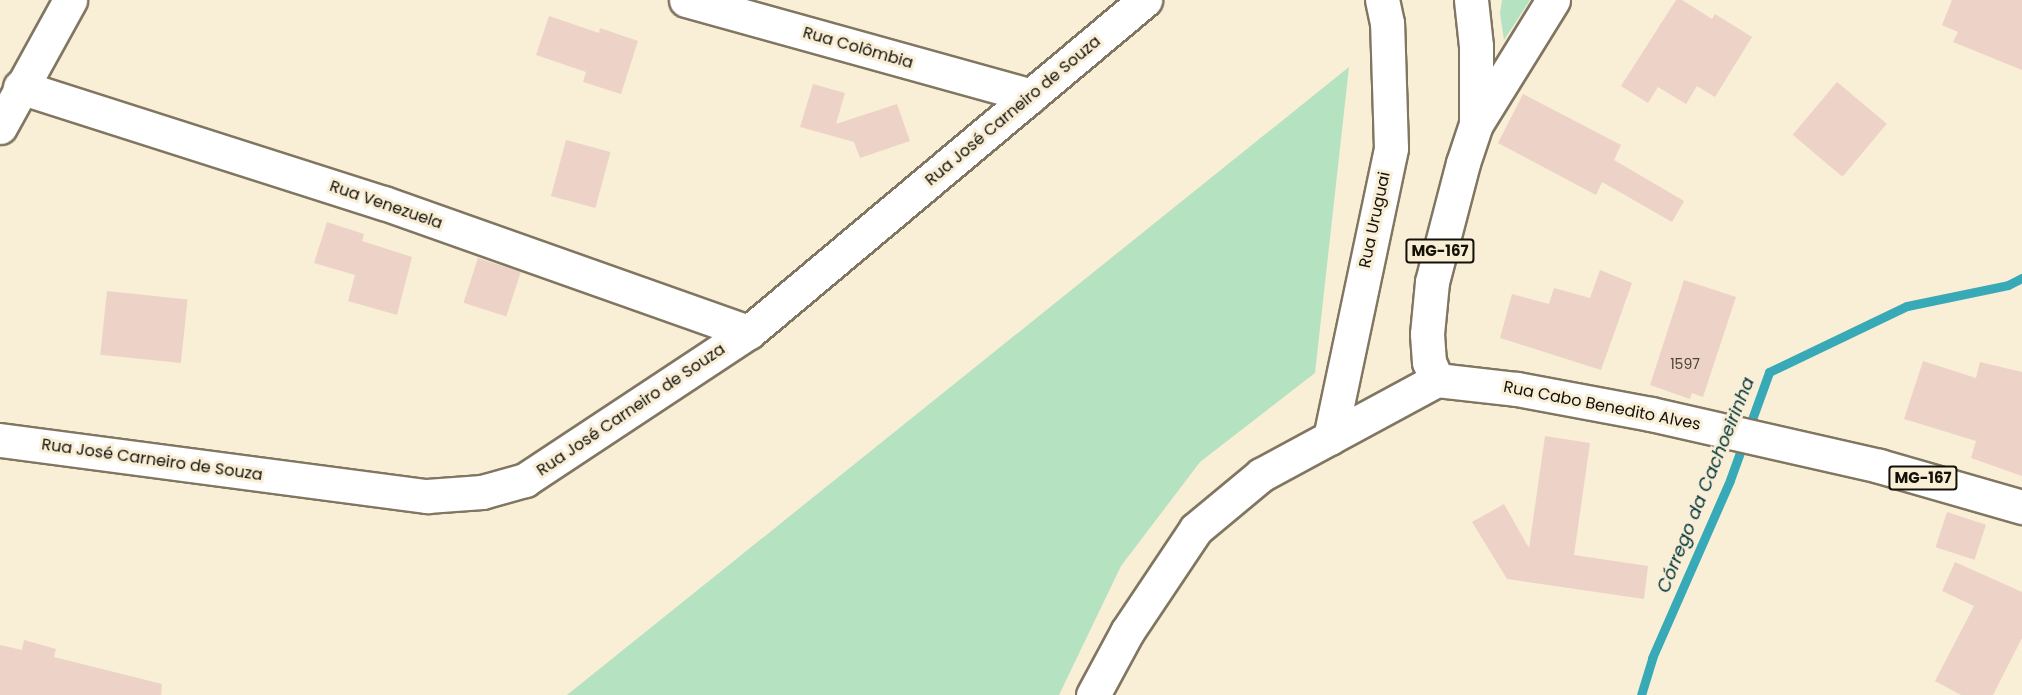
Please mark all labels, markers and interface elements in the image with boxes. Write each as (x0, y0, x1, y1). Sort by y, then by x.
street label: Rua Colômbia (801, 23, 915, 73)
street label: Rua José Carneiro de Souza (921, 32, 1105, 190)
street label: Rua Uruguai (1355, 170, 1395, 270)
street label: Rua Venezuela (327, 177, 445, 233)
road number: MG-167 (1404, 239, 1476, 263)
street label: Rua José Carneiro de Souza (533, 340, 729, 480)
house number: 1597 (1670, 356, 1700, 372)
water label: Córrego da Cachoeirinha (1653, 374, 1759, 596)
street label: Rua Cabo Benedito Alves (1502, 377, 1702, 435)
street label: Rua José Carneiro de Souza (40, 435, 264, 485)
road number: MG-167 (1887, 466, 1959, 490)

